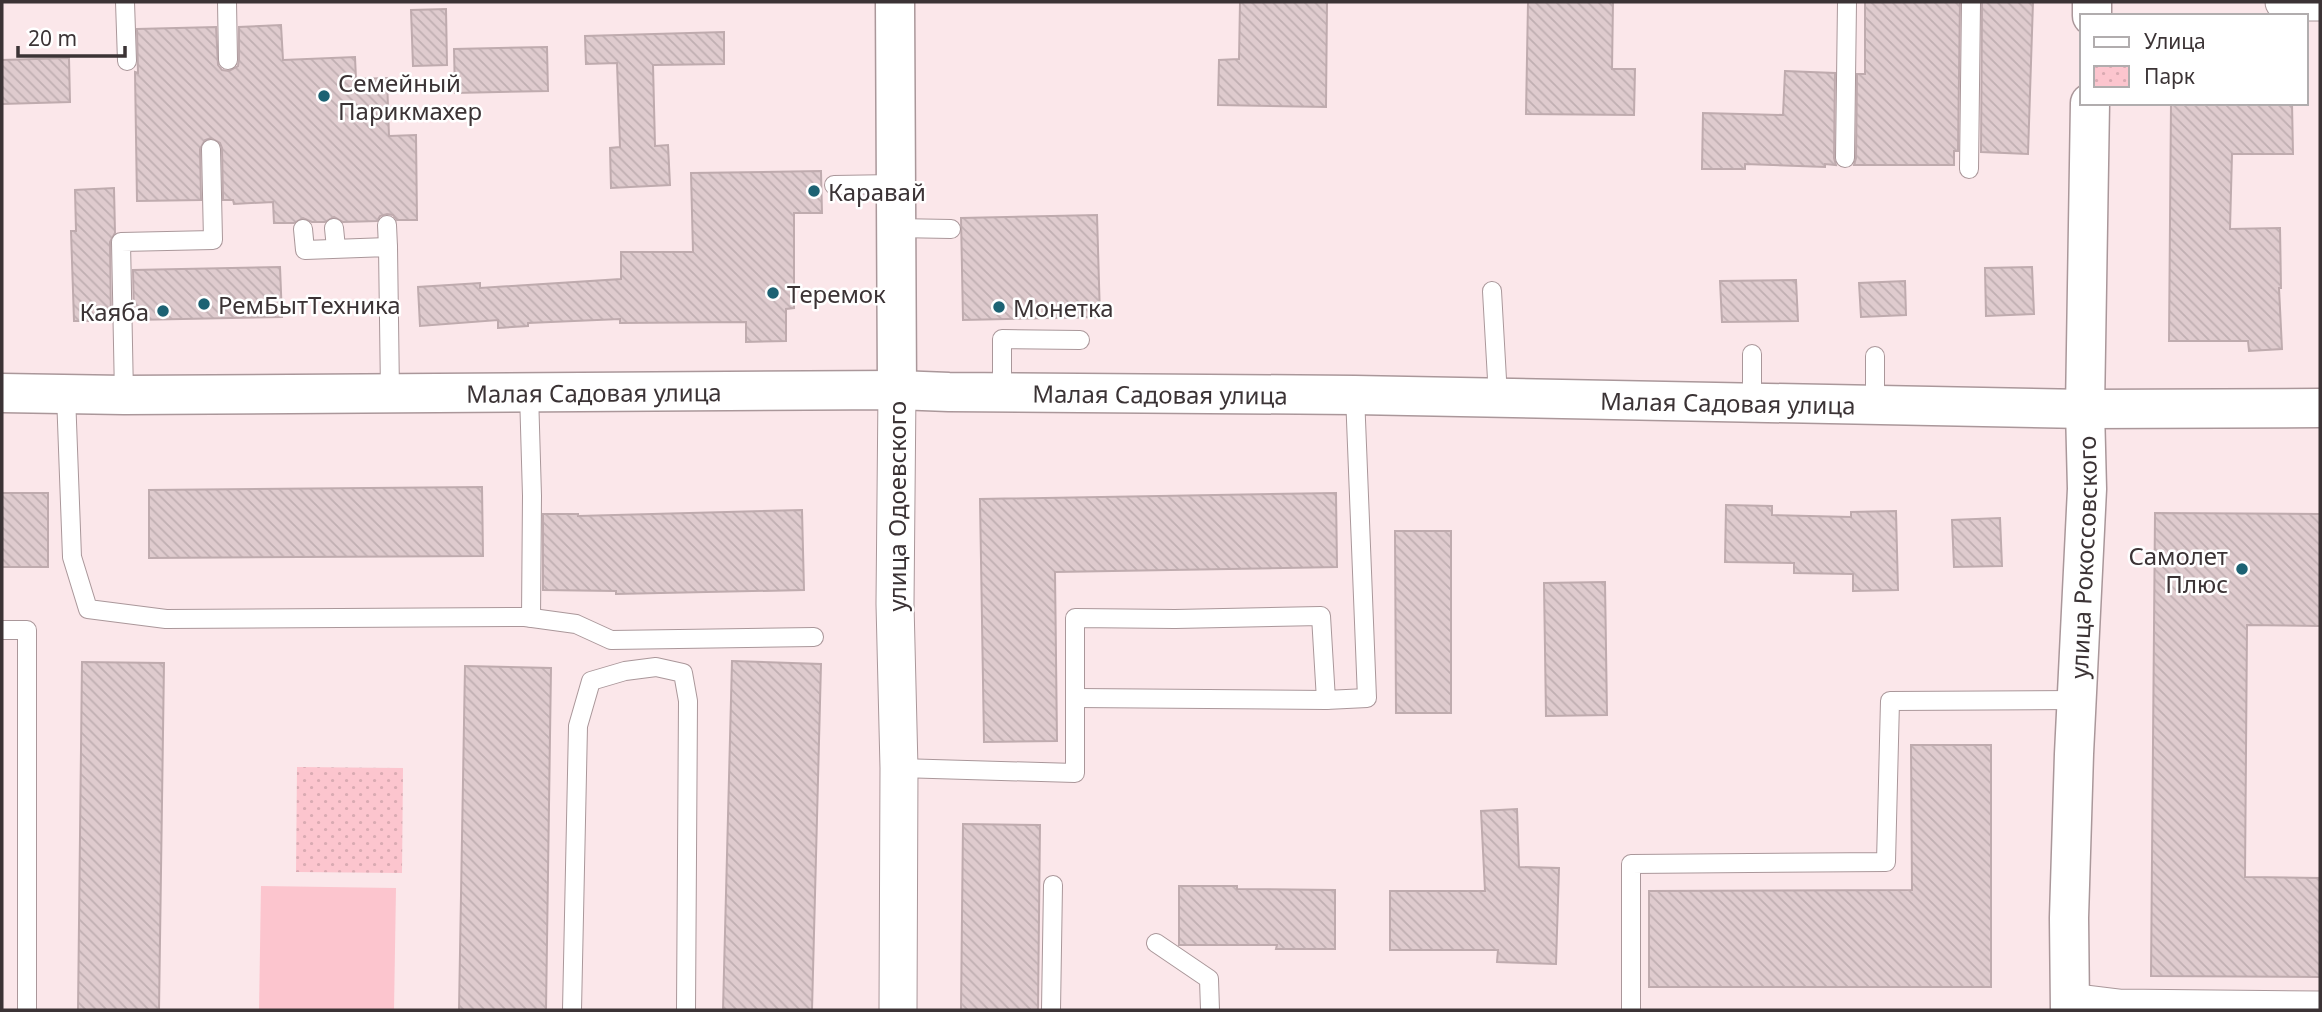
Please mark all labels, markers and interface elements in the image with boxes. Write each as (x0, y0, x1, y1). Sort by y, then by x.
scale bar (18, 14, 124, 58)
legend (2080, 14, 2308, 105)
text: 20 m (28, 24, 77, 52)
text: Улица (2144, 27, 2206, 55)
text: Парк (2144, 62, 2195, 90)
place label: Семейный Парикмахер (338, 66, 482, 127)
marker: Семейный Парикмахер (316, 88, 332, 104)
place label: Каравай (828, 175, 926, 208)
marker: Каравай (806, 183, 822, 199)
place label: Теремок (787, 277, 886, 310)
marker: Теремок (765, 285, 781, 301)
place label: РемБытТехника (218, 288, 401, 321)
place label: Монетка (1013, 291, 1114, 324)
place label: Каяба (79, 295, 149, 328)
marker: РемБытТехника (196, 296, 212, 312)
marker: Монетка (991, 299, 1007, 315)
marker: Каяба (155, 303, 171, 319)
street label: Малая Садовая улица (466, 375, 722, 409)
street label: Малая Садовая улица (1032, 376, 1288, 411)
street label: Малая Садовая улица (1600, 383, 1856, 421)
street label: улица Одоевского (880, 401, 913, 611)
street label: улица Рокоссовского (2061, 435, 2104, 680)
place label: Самолет Плюс (2128, 539, 2228, 600)
marker: Самолет Плюс (2234, 561, 2250, 577)

